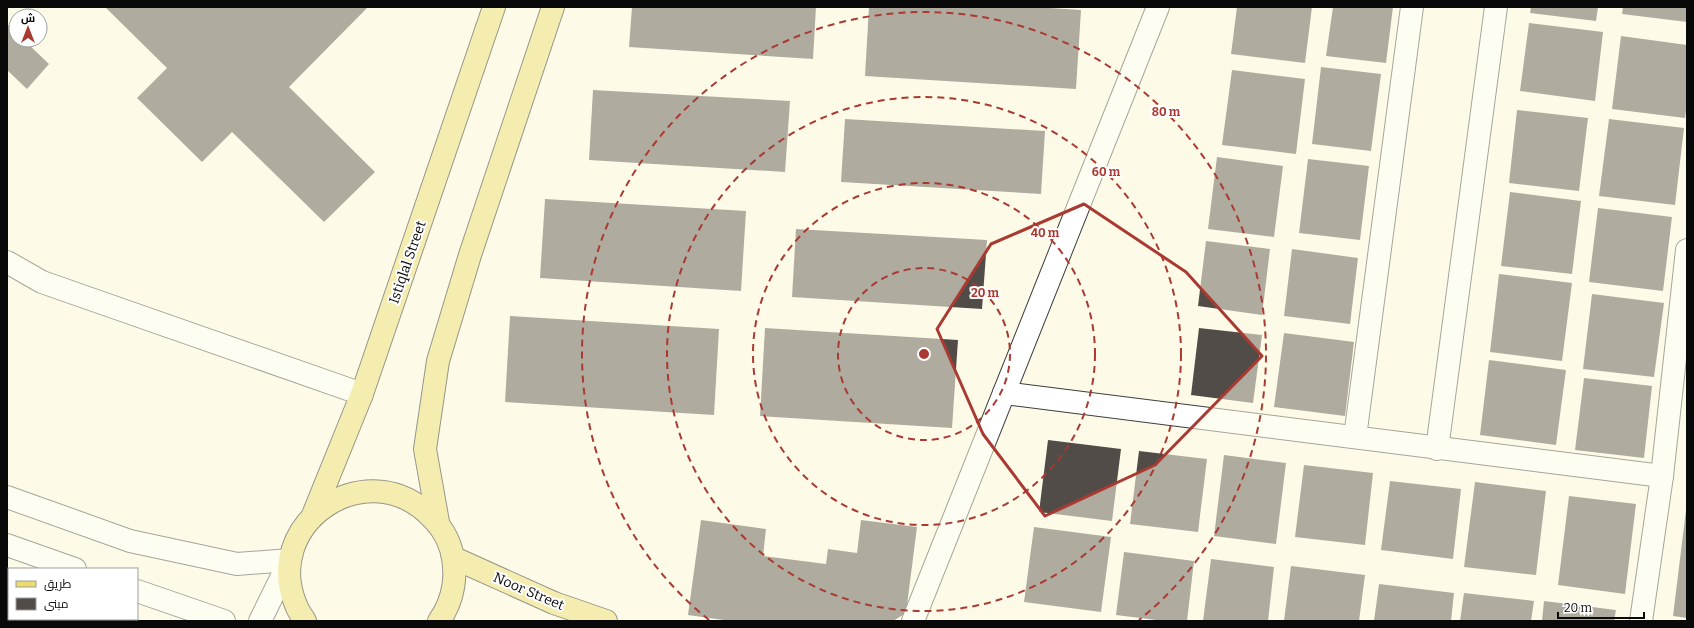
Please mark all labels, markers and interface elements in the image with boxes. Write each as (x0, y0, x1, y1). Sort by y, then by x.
north arrow (8, 8, 48, 48)
text: ش (21, 12, 35, 25)
text: 80 m (1152, 105, 1181, 119)
text: 60 m (1092, 165, 1121, 179)
street label: Istiqlal Street (385, 218, 430, 306)
text: 40 m (1031, 226, 1060, 240)
text: 20 m (971, 286, 1000, 300)
centre of rings (917, 347, 931, 361)
legend (8, 568, 138, 620)
street label: Noor Street (491, 569, 567, 614)
text: طريق (44, 577, 72, 591)
scale bar (1558, 594, 1644, 620)
text: مبنى (44, 597, 69, 611)
text: 20 m (1564, 601, 1593, 615)

